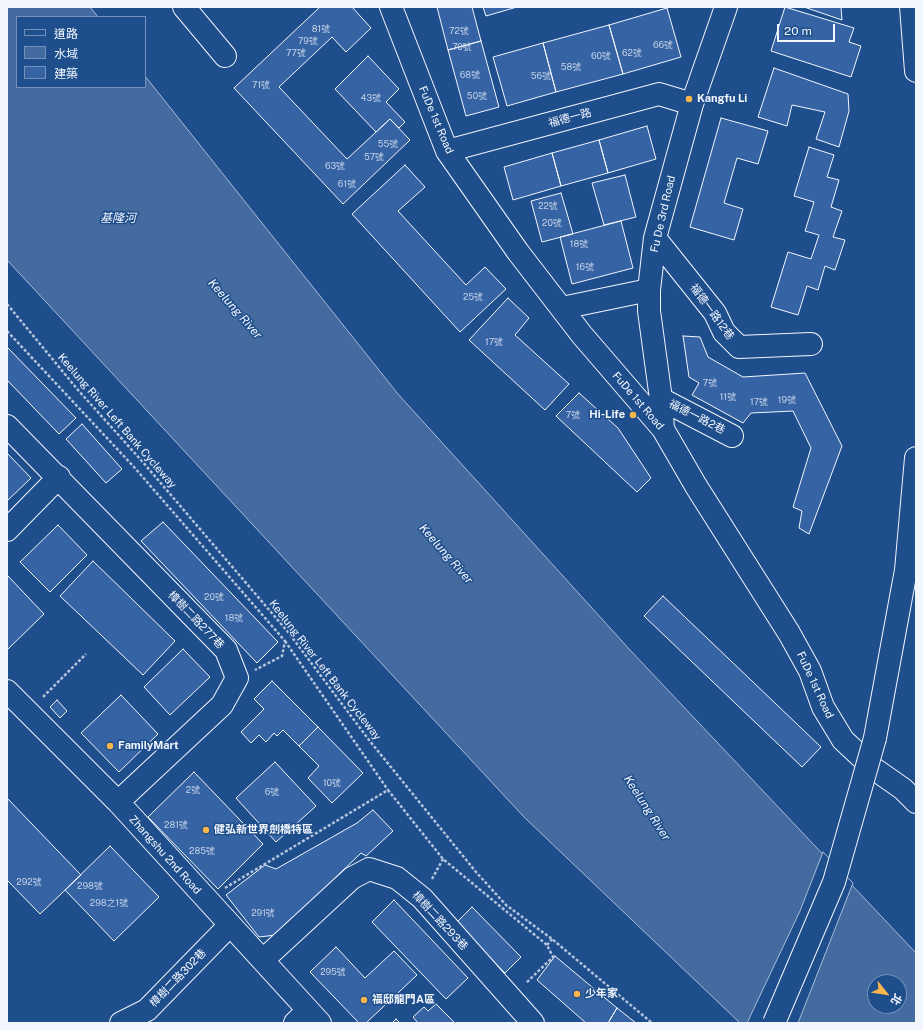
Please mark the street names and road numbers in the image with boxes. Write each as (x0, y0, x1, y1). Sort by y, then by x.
street label: FuDe 1st Road (416, 84, 456, 156)
street label: 福德一路 (547, 106, 593, 130)
street label: Fu De 3rd Road (648, 174, 678, 254)
street label: 福德一路12巷 (687, 281, 737, 343)
street label: Keelung River Left Bank Cycleway (55, 351, 179, 491)
street label: FuDe 1st Road (609, 369, 667, 433)
street label: 福德一路2巷 (667, 397, 727, 437)
street label: 樟樹二路277巷 (165, 588, 227, 652)
street label: Keelung River Left Bank Cycleway (266, 597, 384, 743)
street label: FuDe 1st Road (794, 649, 836, 721)
street label: Zhangshu 2nd Road (126, 813, 204, 897)
street label: 樟樹二路293巷 (410, 889, 470, 953)
street label: 樟樹二路302巷 (147, 946, 209, 1010)

